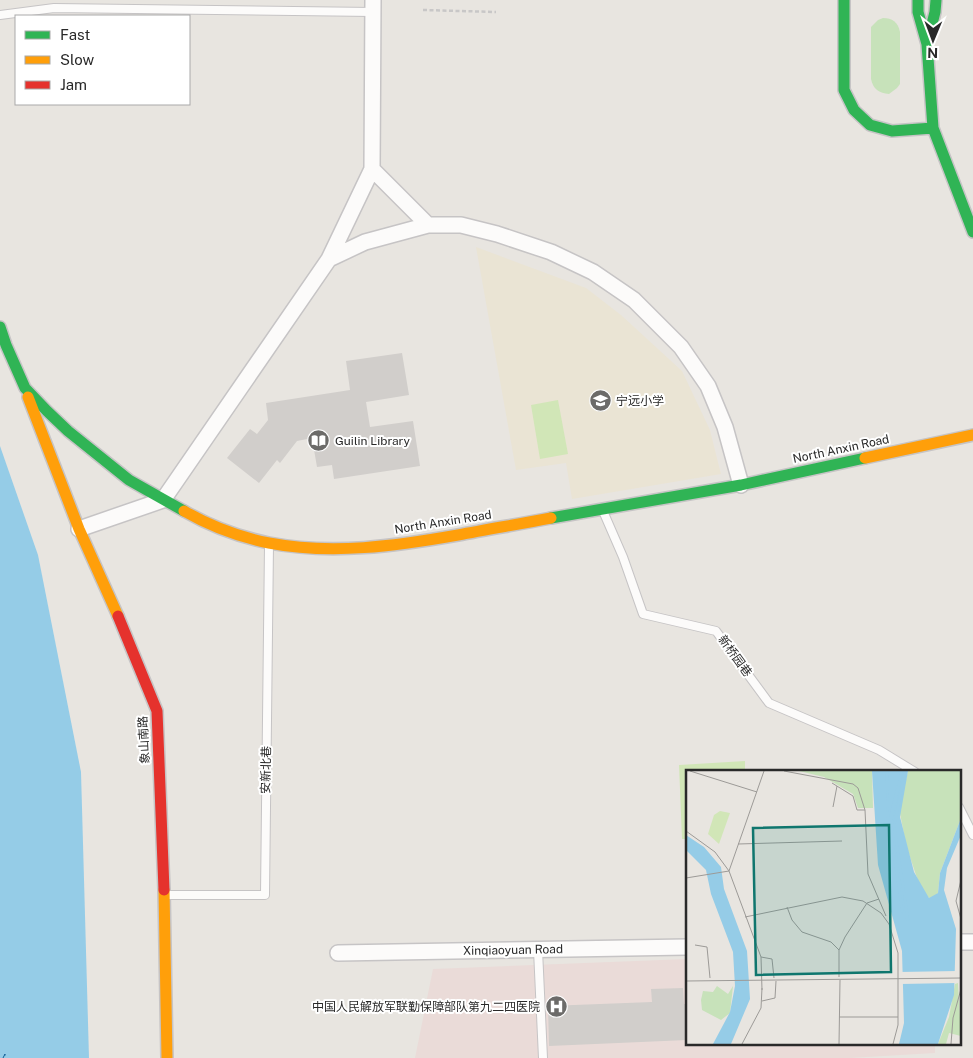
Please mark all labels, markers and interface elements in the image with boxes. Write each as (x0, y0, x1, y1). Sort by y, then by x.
legend (15, 15, 190, 105)
north arrow (908, 15, 958, 65)
text: Fast (60, 26, 90, 43)
text: N (927, 45, 938, 61)
text: Slow (60, 51, 95, 68)
text: Jam (60, 76, 87, 93)
school or university icon: 宁远小学 (588, 389, 612, 413)
place label: 宁远小学 (616, 394, 664, 408)
library icon: Guilin Library (307, 429, 331, 453)
street label: North Anxin Road (792, 432, 890, 466)
place label: Guilin Library (335, 434, 410, 448)
street label: North Anxin Road (393, 507, 493, 537)
street label: 新桥园巷 (715, 632, 755, 680)
street label: 象山南路 (136, 716, 152, 764)
street label: 安新北巷 (259, 746, 273, 794)
inset map (686, 770, 960, 1046)
street label: Xinqiaoyuan Road (463, 942, 563, 958)
hospital icon: 中国人民解放军联勤保障部队第九二四医院 (544, 995, 568, 1019)
place label: 中国人民解放军联勤保障部队第九二四医院 (312, 1000, 540, 1014)

